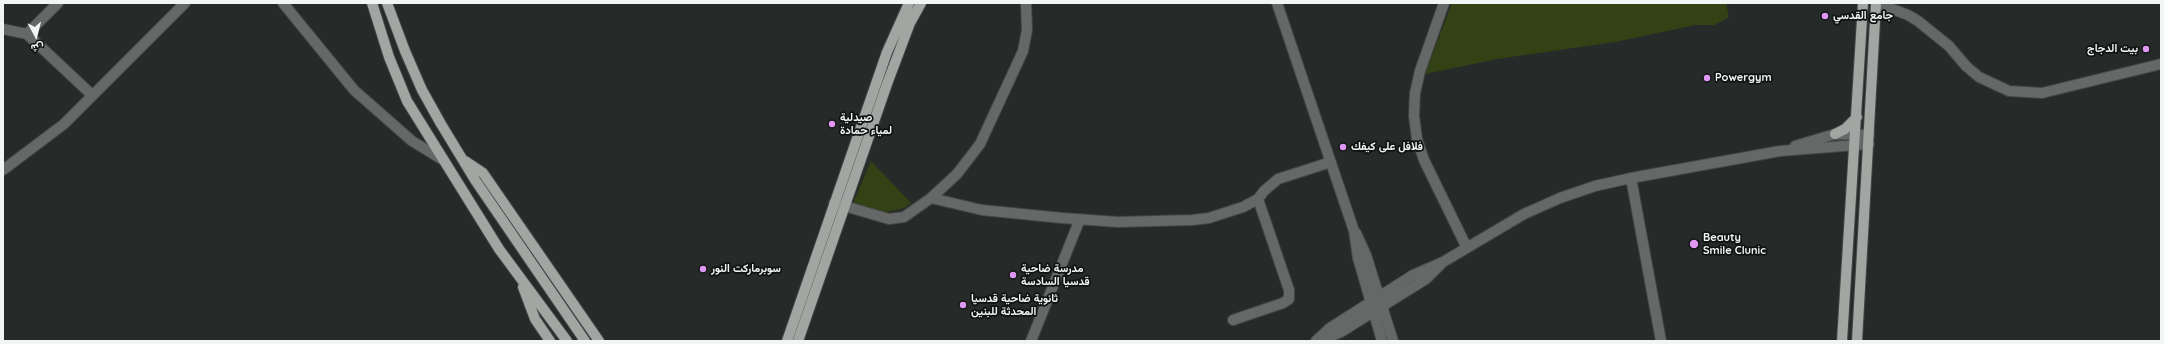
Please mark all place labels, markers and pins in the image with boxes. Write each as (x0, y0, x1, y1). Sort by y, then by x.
place label: جامع القدسي (1833, 9, 1893, 23)
marker: جامع القدسي (1820, 11, 1830, 21)
place label: بيت الدجاج (2087, 42, 2138, 56)
marker: بيت الدجاج (2141, 44, 2151, 54)
place label: Powergym (1715, 71, 1772, 85)
marker: Powergym (1702, 73, 1712, 83)
place label: صيدلية لمياء حمادة (840, 111, 892, 137)
marker: صيدلية لمياء حمادة (827, 119, 837, 129)
place label: فلافل على كيفك (1351, 140, 1423, 154)
marker: فلافل على كيفك (1338, 142, 1348, 152)
place label: Beauty Smile Clunic (1703, 231, 1766, 257)
marker: Beauty Smile Clunic (1688, 238, 1700, 250)
place label: سوبرماركت النور (711, 262, 781, 276)
place label: مدرسة ضاحية قدسيا السادسة (1021, 262, 1090, 288)
marker: سوبرماركت النور (698, 264, 708, 274)
marker: مدرسة ضاحية قدسيا السادسة (1008, 270, 1018, 280)
place label: ثانوية ضاحية قدسيا المحدثة للبنين (971, 292, 1058, 318)
marker: ثانوية ضاحية قدسيا المحدثة للبنين (958, 300, 968, 310)

